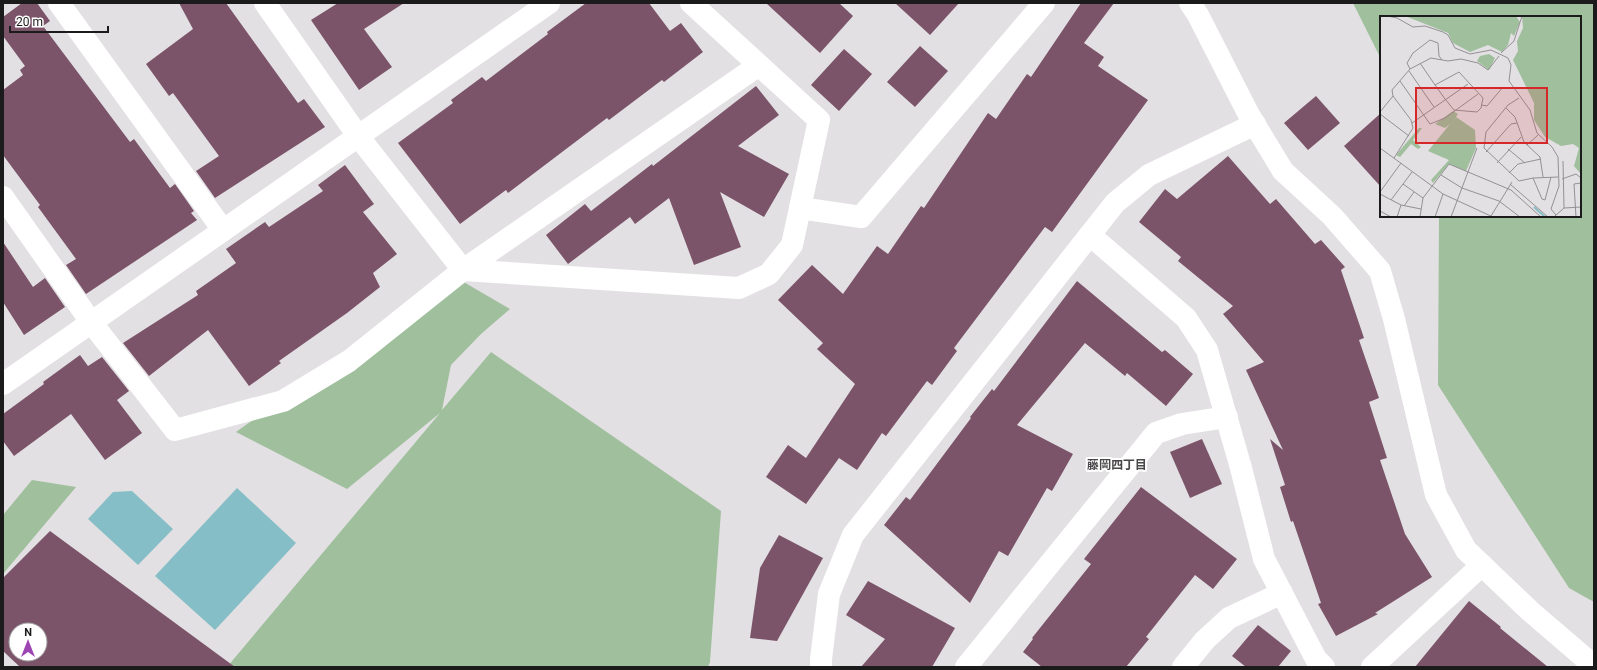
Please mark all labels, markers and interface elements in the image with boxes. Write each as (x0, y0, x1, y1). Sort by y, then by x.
scale bar (10, 8, 108, 34)
text: 20 m (16, 15, 43, 29)
inset map (1380, 16, 1581, 217)
district label: 藤岡四丁目 (1087, 458, 1147, 472)
north arrow (8, 622, 48, 662)
text: N (24, 626, 32, 639)

